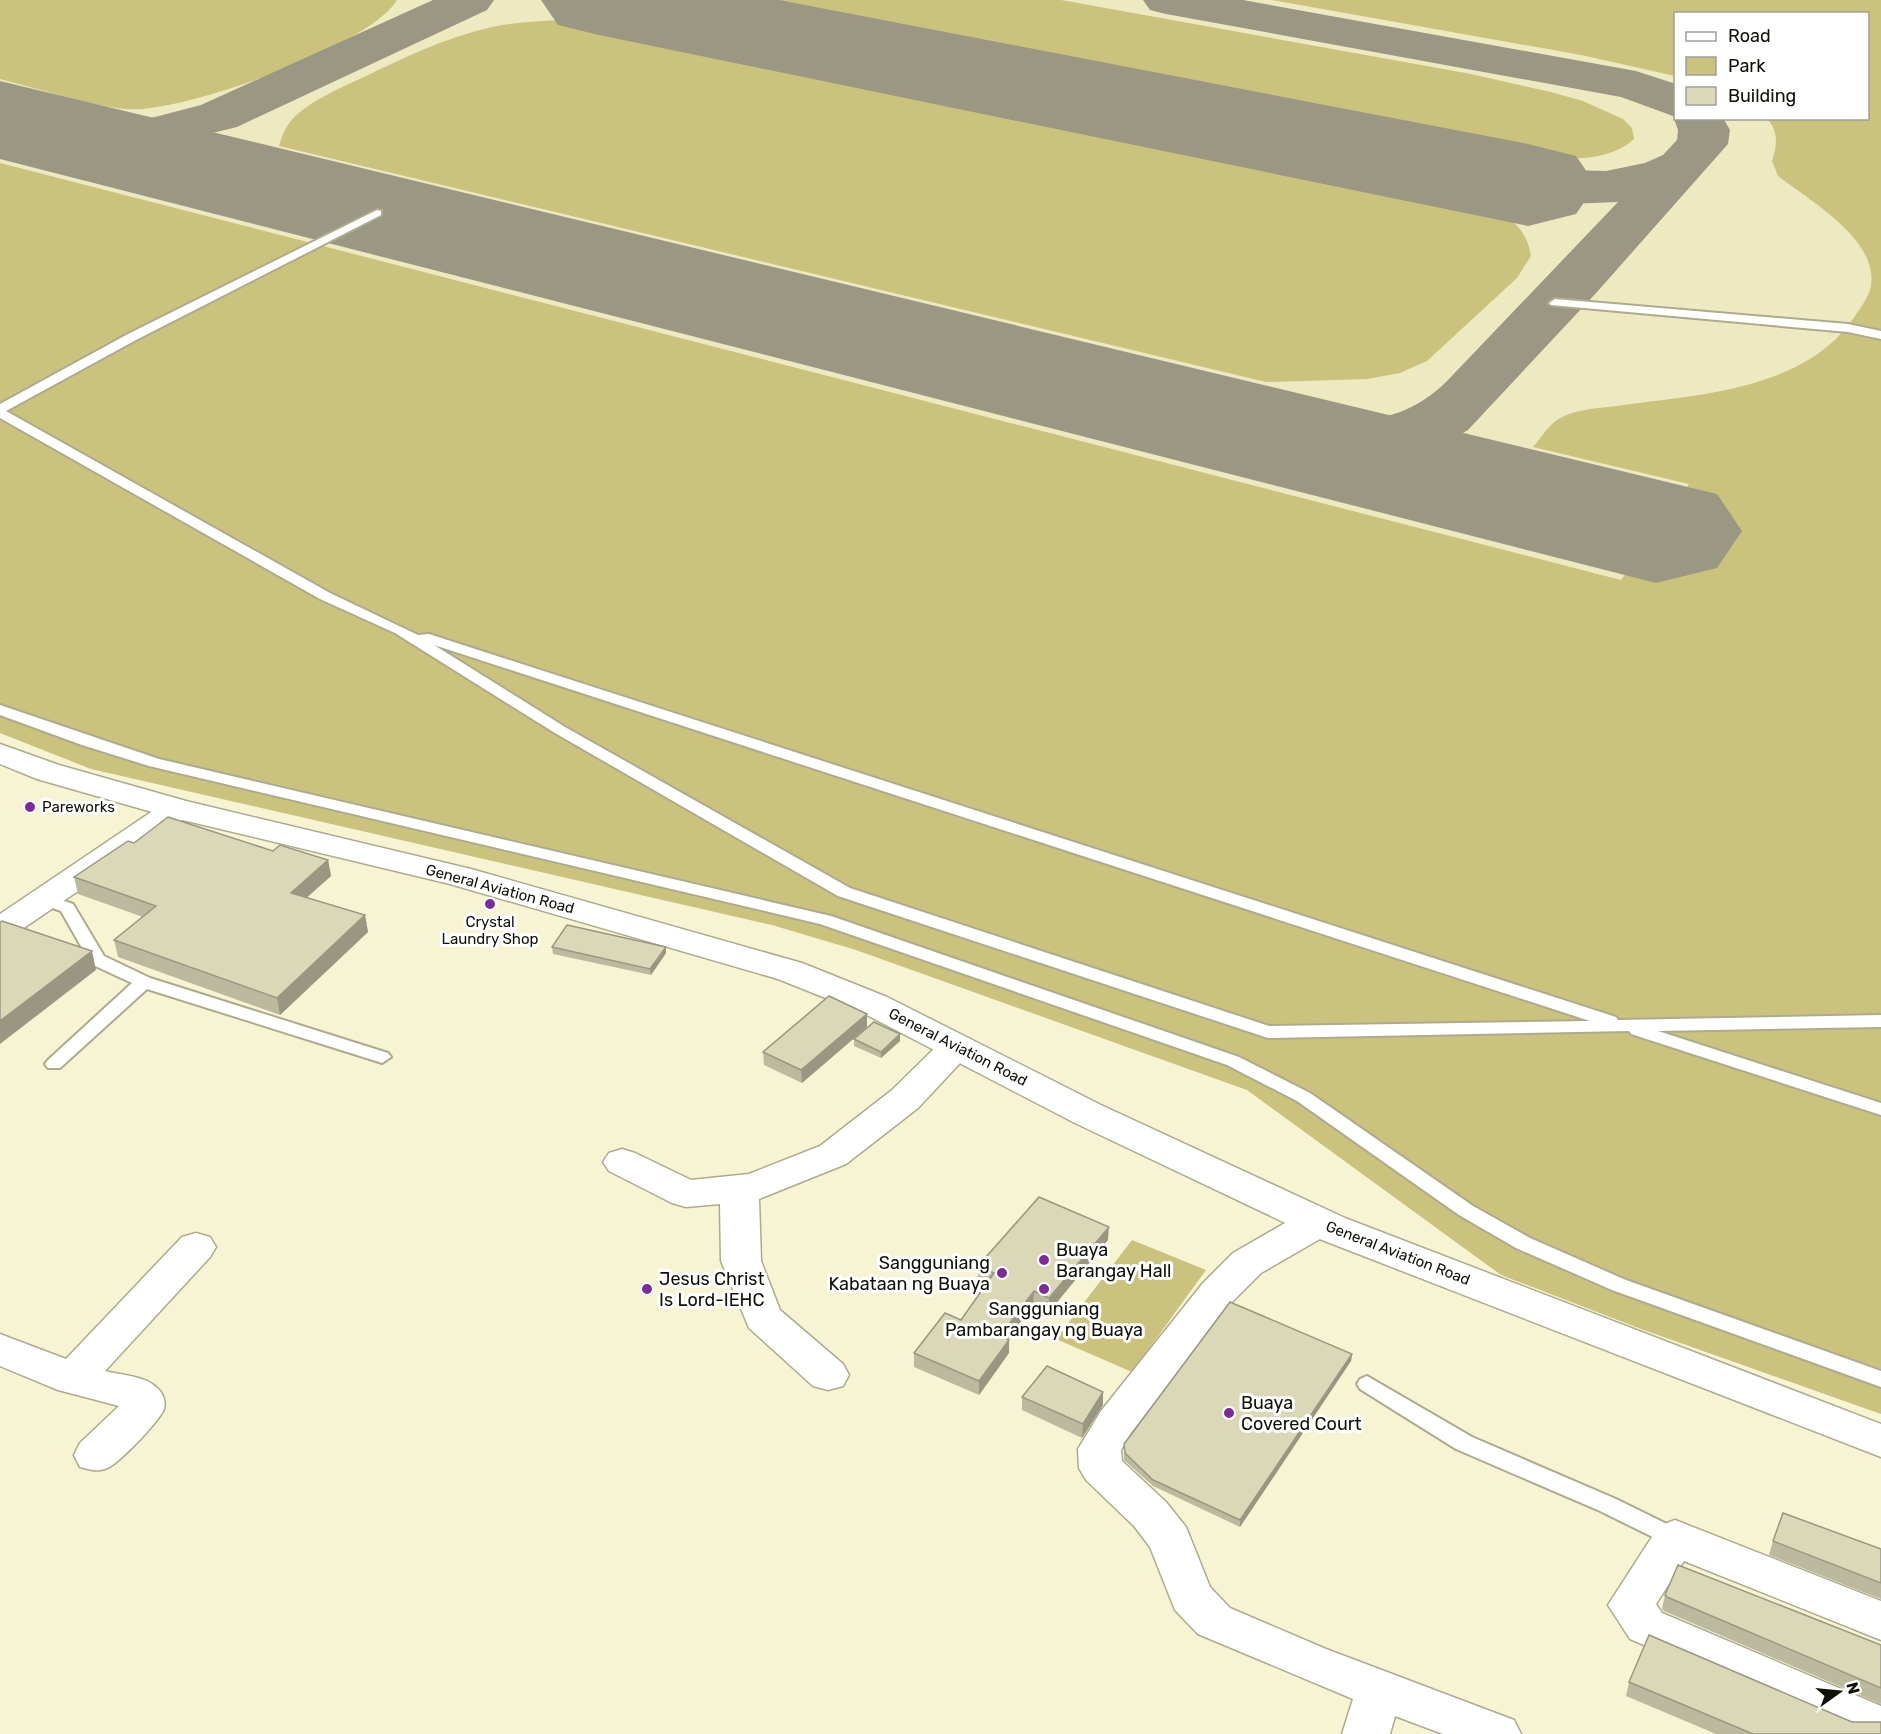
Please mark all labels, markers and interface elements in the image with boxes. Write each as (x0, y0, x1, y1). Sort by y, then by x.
legend (1674, 12, 1869, 120)
text: Road (1728, 25, 1771, 47)
text: Park (1728, 55, 1766, 77)
text: Building (1728, 85, 1796, 107)
place label: Pareworks (42, 798, 115, 816)
marker: Pareworks (23, 800, 37, 814)
street label: General Aviation Road (424, 861, 576, 917)
marker: Crystal Laundry Shop (483, 897, 497, 911)
place label: Crystal Laundry Shop (441, 913, 539, 948)
street label: General Aviation Road (886, 1004, 1030, 1090)
street label: General Aviation Road (1323, 1217, 1473, 1289)
place label: Buaya Barangay Hall (1056, 1239, 1171, 1282)
place label: Sangguniang Kabataan ng Buaya (828, 1252, 990, 1295)
marker: Buaya Barangay Hall (1037, 1253, 1051, 1267)
marker: Sangguniang Kabataan ng Buaya (995, 1266, 1009, 1280)
place label: Jesus Christ Is Lord-IEHC (659, 1268, 764, 1311)
marker: Jesus Christ Is Lord-IEHC (640, 1282, 654, 1296)
marker: Sangguniang Pambarangay ng Buaya (1037, 1282, 1051, 1296)
place label: Sangguniang Pambarangay ng Buaya (945, 1298, 1143, 1341)
place label: Buaya Covered Court (1241, 1392, 1362, 1435)
marker: Buaya Covered Court (1222, 1406, 1236, 1420)
north arrow (1809, 1662, 1869, 1722)
text: N (1842, 1680, 1864, 1696)

